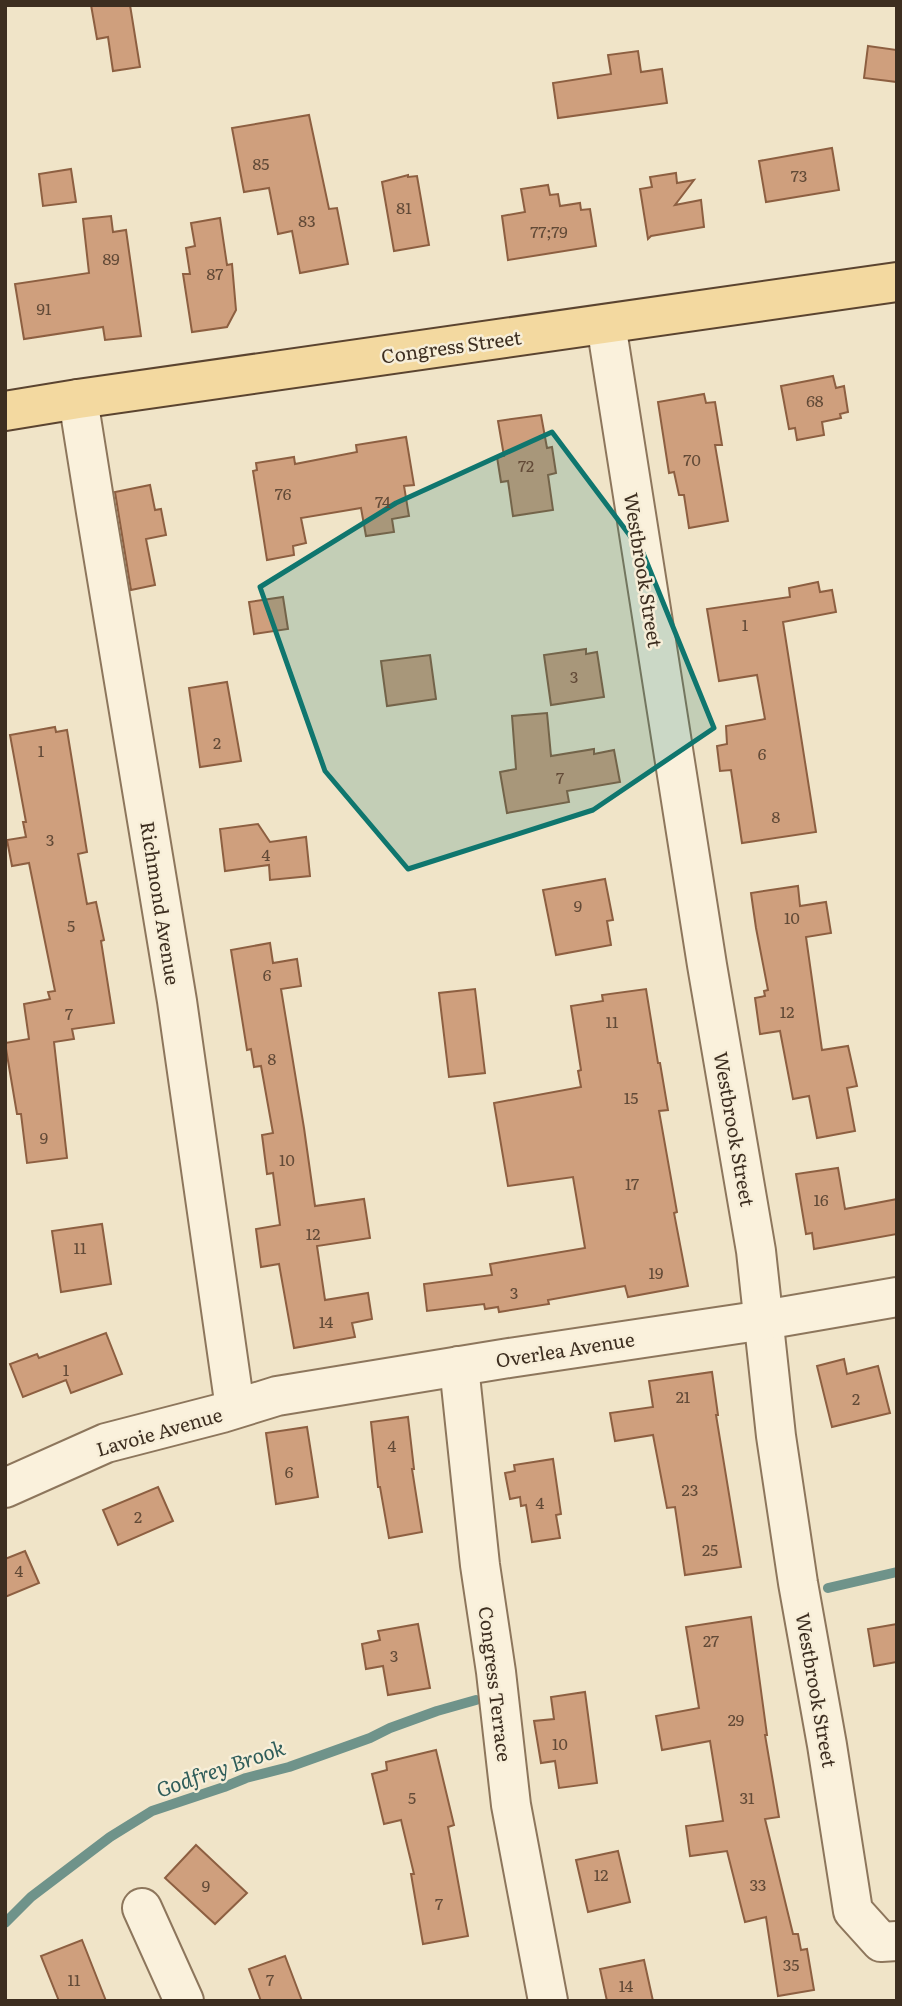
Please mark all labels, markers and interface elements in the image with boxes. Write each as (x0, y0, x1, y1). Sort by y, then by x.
house number: 85 (253, 151, 269, 175)
house number: 73 (791, 163, 807, 187)
house number: 81 (396, 195, 412, 219)
house number: 83 (298, 208, 316, 232)
house number: 77;79 (530, 219, 568, 243)
house number: 89 (102, 246, 120, 270)
house number: 87 (207, 261, 223, 285)
house number: 91 (37, 296, 52, 320)
street label: Congress Street (379, 322, 523, 370)
house number: 68 (806, 388, 824, 412)
house number: 70 (683, 447, 701, 471)
house number: 72 (518, 453, 534, 477)
house number: 76 (275, 481, 292, 505)
house number: 74 (375, 489, 391, 513)
street label: Westbrook Street (618, 491, 670, 650)
house number: 1 (742, 612, 749, 636)
house number: 3 (570, 664, 578, 688)
house number: 2 (213, 730, 221, 754)
house number: 1 (38, 738, 45, 762)
house number: 6 (758, 741, 767, 765)
house number: 7 (556, 765, 564, 789)
house number: 8 (772, 804, 781, 828)
street label: Richmond Avenue (134, 819, 188, 987)
house number: 3 (46, 827, 54, 851)
house number: 4 (262, 842, 271, 866)
house number: 9 (574, 893, 582, 917)
house number: 10 (784, 905, 800, 929)
house number: 5 (67, 913, 75, 937)
house number: 6 (263, 962, 272, 986)
house number: 12 (780, 999, 794, 1023)
house number: 7 (65, 1001, 73, 1025)
house number: 11 (605, 1009, 619, 1033)
house number: 8 (268, 1046, 277, 1070)
street label: Westbrook Street (708, 1049, 762, 1209)
house number: 15 (624, 1085, 638, 1109)
house number: 9 (40, 1125, 48, 1149)
house number: 10 (279, 1147, 295, 1171)
house number: 17 (625, 1171, 639, 1195)
house number: 16 (813, 1187, 829, 1211)
house number: 12 (306, 1221, 320, 1245)
house number: 11 (73, 1235, 87, 1259)
house number: 19 (649, 1260, 663, 1284)
house number: 3 (510, 1280, 518, 1304)
house number: 14 (319, 1309, 334, 1333)
street label: Overlea Avenue (494, 1324, 637, 1374)
house number: 1 (63, 1357, 70, 1381)
house number: 21 (676, 1384, 691, 1408)
house number: 2 (852, 1386, 860, 1410)
street label: Lavoie Avenue (93, 1400, 226, 1462)
house number: 4 (388, 1433, 397, 1457)
house number: 6 (285, 1459, 294, 1483)
house number: 23 (682, 1477, 698, 1501)
house number: 4 (536, 1490, 545, 1514)
house number: 2 (134, 1504, 142, 1528)
house number: 25 (702, 1537, 718, 1561)
house number: 4 (15, 1558, 24, 1582)
street label: Congress Terrace (473, 1605, 519, 1763)
street label: Westbrook Street (790, 1610, 844, 1770)
house number: 27 (703, 1628, 719, 1652)
house number: 3 (390, 1643, 398, 1667)
house number: 29 (728, 1707, 744, 1731)
water label: Godfrey Brook (151, 1730, 289, 1804)
house number: 10 (552, 1731, 568, 1755)
house number: 5 (408, 1785, 416, 1809)
house number: 31 (739, 1785, 755, 1809)
house number: 12 (594, 1862, 608, 1886)
house number: 33 (750, 1872, 766, 1896)
house number: 9 (202, 1873, 210, 1897)
house number: 7 (435, 1891, 443, 1915)
house number: 35 (783, 1952, 799, 1976)
house number: 11 (67, 1967, 81, 1991)
house number: 7 (266, 1967, 274, 1991)
house number: 14 (619, 1973, 634, 1997)

